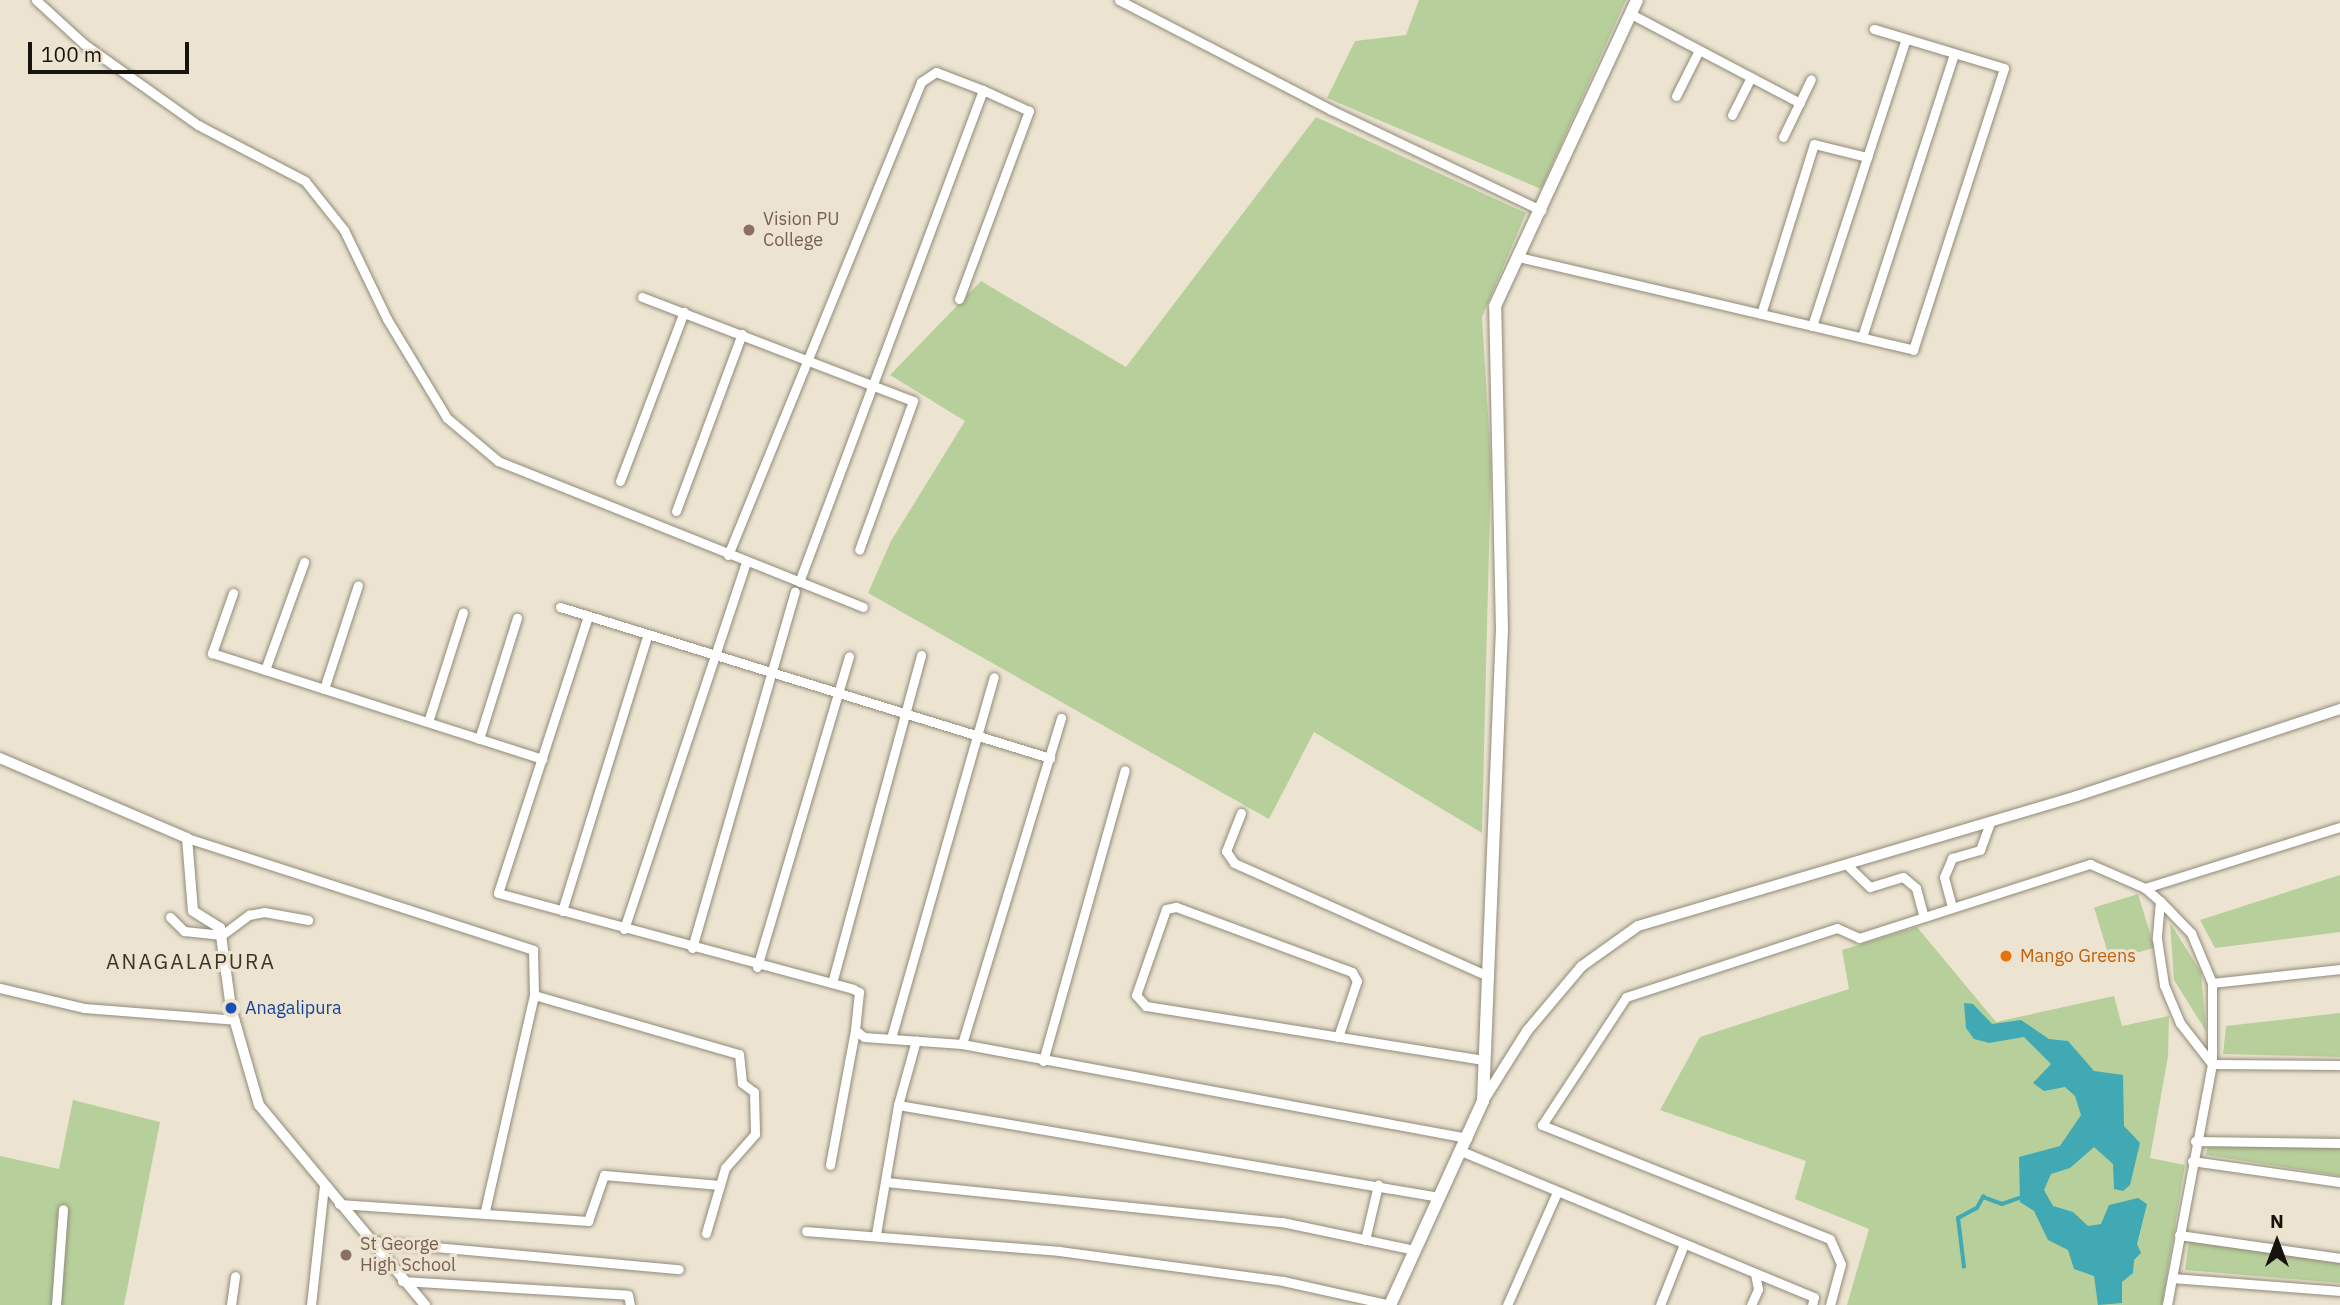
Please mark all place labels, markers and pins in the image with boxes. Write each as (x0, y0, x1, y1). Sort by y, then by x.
place label: Vision PU College (763, 209, 839, 252)
marker: Vision PU College (741, 222, 757, 238)
place label: Mango Greens (2020, 945, 2136, 967)
marker: Mango Greens (1998, 948, 2014, 964)
place label: Anagalipura (245, 997, 342, 1019)
marker: Anagalipura (223, 1000, 239, 1016)
place label: St George High School (360, 1234, 456, 1276)
marker: St George High School (338, 1247, 354, 1263)

